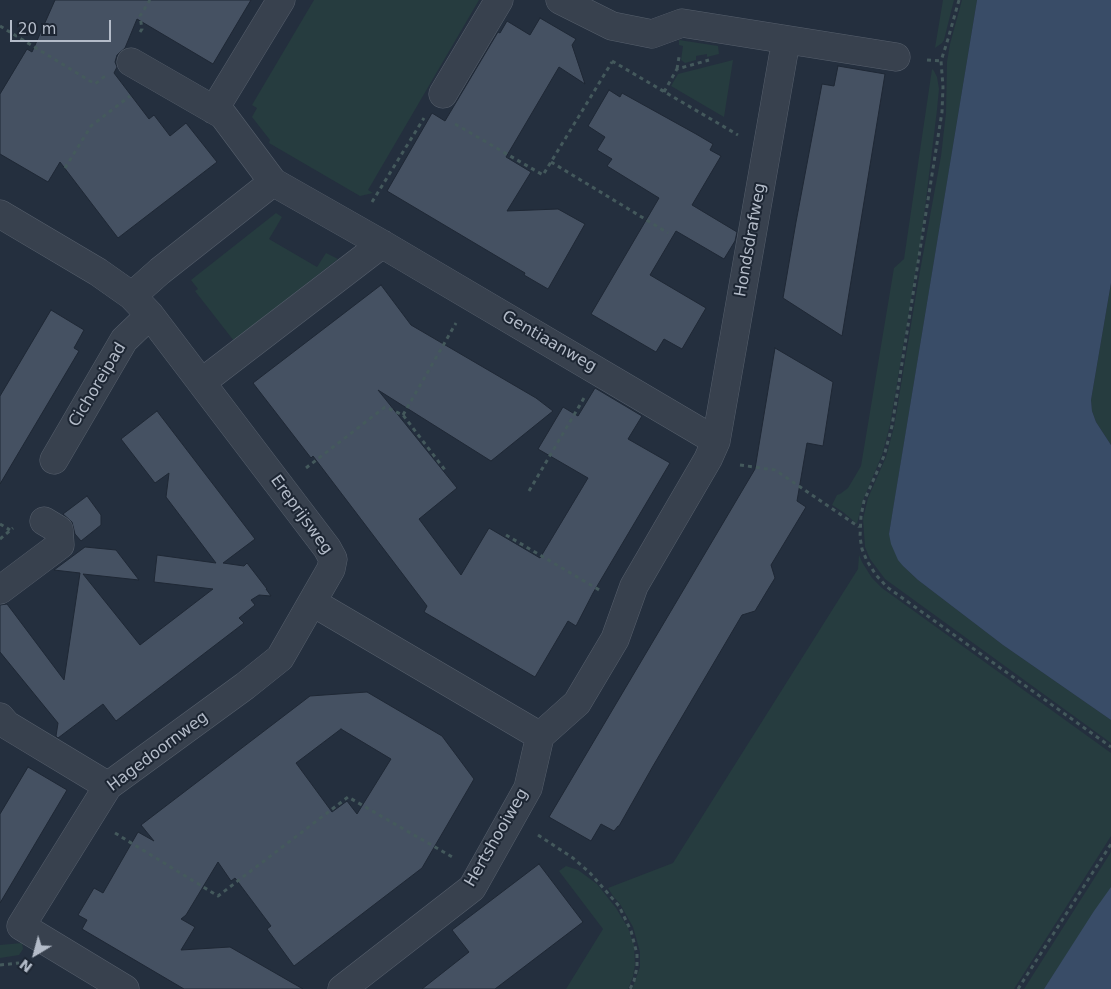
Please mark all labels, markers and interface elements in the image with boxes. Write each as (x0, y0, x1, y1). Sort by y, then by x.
scale bar (12, 10, 114, 42)
text: 20 m (18, 20, 56, 38)
street label: Hondsdrafweg (732, 181, 770, 299)
street label: Gentiaanweg (498, 307, 600, 377)
street label: Cichoreipad (65, 339, 131, 431)
street label: Ereprijsweg (266, 472, 336, 558)
street label: Hagedoornweg (104, 708, 212, 796)
street label: Hertshooiweg (461, 785, 533, 891)
north arrow (10, 929, 60, 979)
text: N (16, 956, 35, 976)

